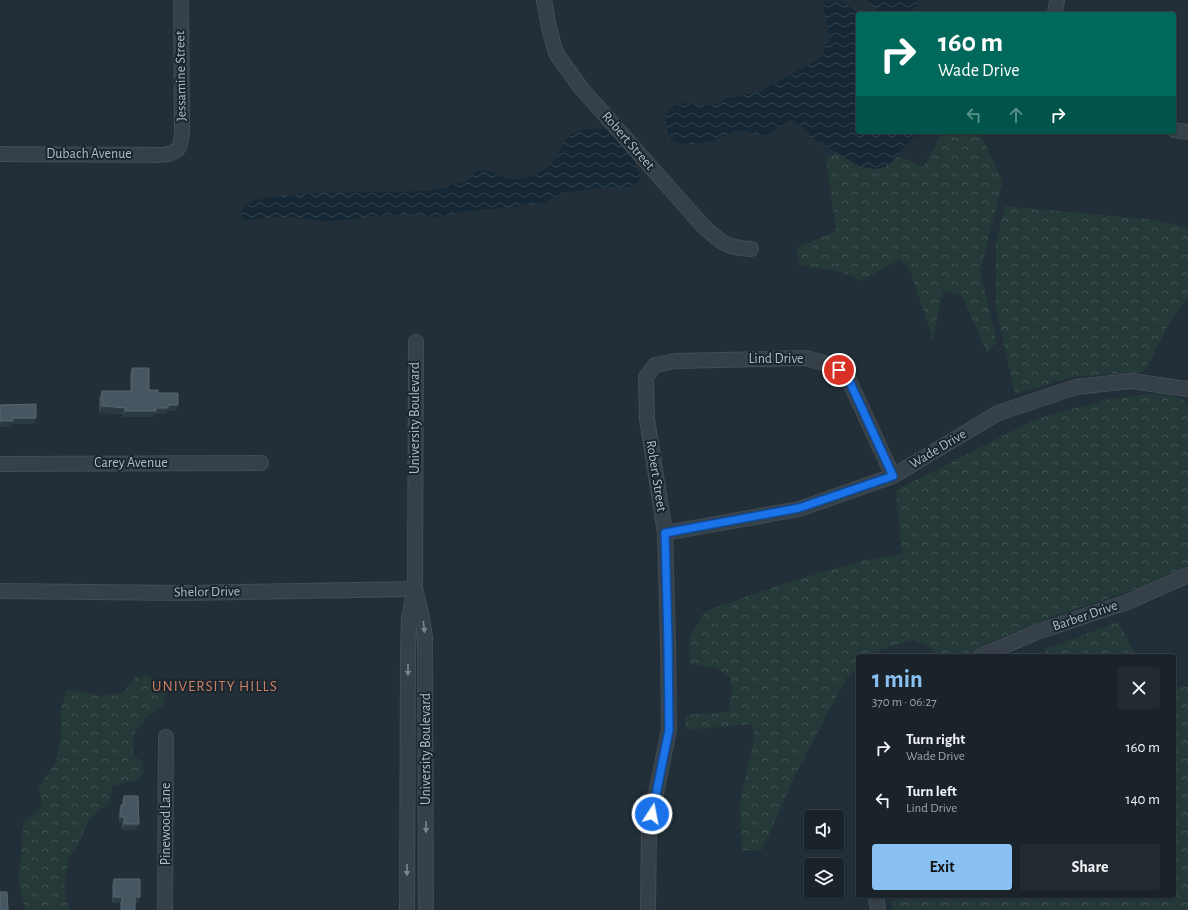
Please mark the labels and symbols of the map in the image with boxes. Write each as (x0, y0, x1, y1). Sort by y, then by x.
street label: Jessamine Street (173, 30, 189, 121)
street label: Robert Street (599, 109, 657, 173)
street label: Dubach Avenue (46, 147, 132, 161)
street label: Lind Drive (748, 352, 804, 366)
pin (822, 353, 856, 387)
street label: University Boulevard (408, 362, 422, 474)
street label: Wade Drive (907, 427, 969, 471)
street label: Robert Street (643, 439, 669, 513)
street label: Carey Avenue (94, 456, 168, 470)
street label: Shelor Drive (174, 584, 240, 600)
street label: Barber Drive (1051, 598, 1119, 634)
one-way arrow (420, 621, 427, 633)
one-way arrow (405, 664, 411, 677)
district label: UNIVERSITY HILLS (152, 679, 278, 694)
street label: University Boulevard (419, 693, 433, 805)
street label: Pinewood Lane (159, 783, 173, 865)
position arrow (631, 793, 673, 835)
one-way arrow (423, 821, 429, 834)
one-way arrow (404, 864, 410, 877)

